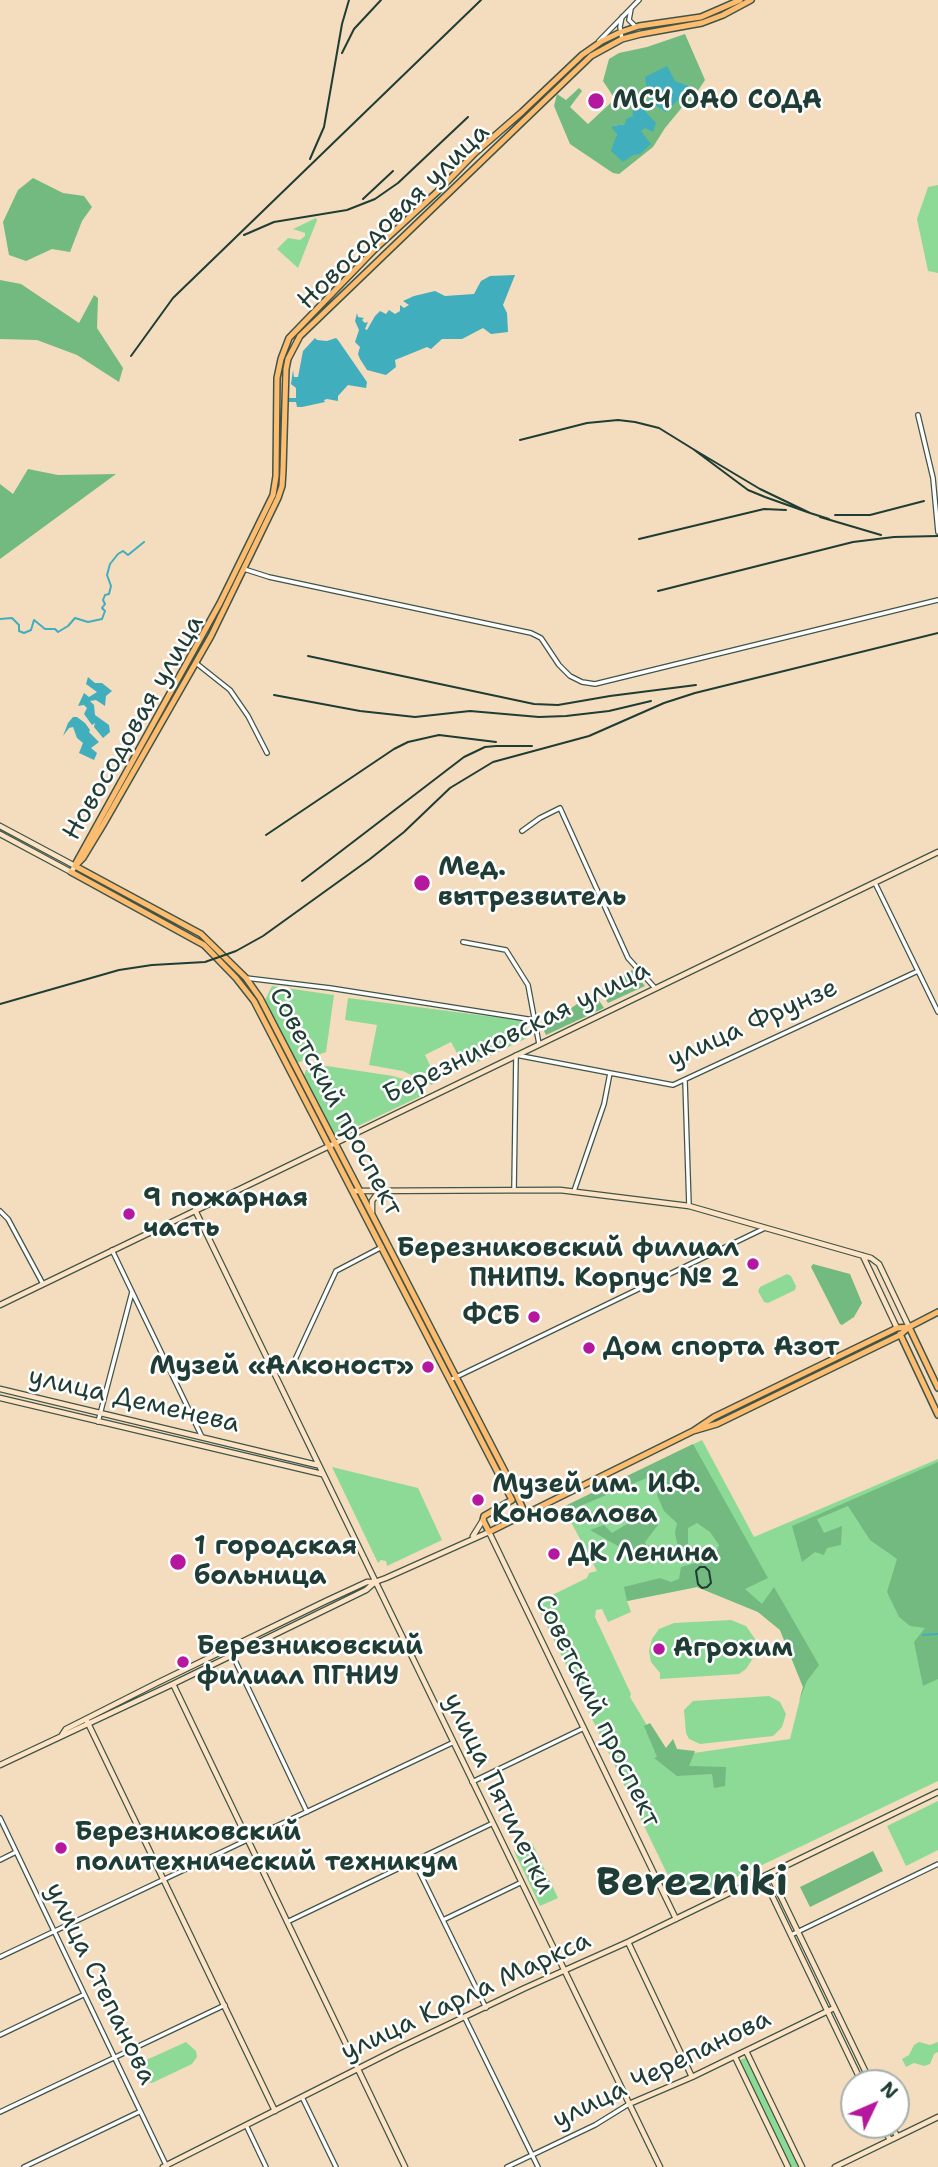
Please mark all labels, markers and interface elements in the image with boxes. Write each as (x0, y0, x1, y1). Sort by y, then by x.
place label: МСЧ ОАО СОДА (612, 85, 822, 117)
marker: МСЧ ОАО СОДА (586, 91, 606, 111)
street label: Новосодовая улица (292, 117, 496, 317)
street label: Новосодовая улица (57, 610, 211, 846)
place label: Мед. вытрезвитель (438, 852, 626, 914)
marker: Мед. вытрезвитель (412, 873, 432, 893)
street label: Березниковская улица (379, 955, 655, 1111)
street label: улица Фрунзе (663, 973, 843, 1075)
street label: Советский проспект (261, 982, 409, 1222)
place label: 9 пожарная часть (143, 1183, 308, 1244)
marker: 9 пожарная часть (121, 1206, 137, 1222)
place label: Березниковский филиал ПНИПУ. Корпус № 2 (397, 1233, 739, 1294)
marker: Березниковский филиал ПНИПУ. Корпус № 2 (745, 1256, 761, 1272)
place label: ФСБ (463, 1301, 520, 1333)
marker: ФСБ (526, 1309, 542, 1325)
place label: Дом спорта Азот (603, 1332, 839, 1364)
marker: Дом спорта Азот (581, 1340, 597, 1356)
place label: Музей «Алконост» (149, 1351, 414, 1383)
marker: Музей «Алконост» (420, 1359, 436, 1375)
street label: улица Деменева (25, 1362, 243, 1440)
place label: Музей им. И.Ф. Коновалова (492, 1469, 701, 1530)
marker: Музей им. И.Ф. Коновалова (470, 1492, 486, 1508)
place label: 1 городская больница (194, 1531, 357, 1592)
place label: ДК Ленина (568, 1538, 718, 1570)
marker: ДК Ленина (546, 1546, 562, 1562)
marker: 1 городская больница (168, 1552, 188, 1572)
street label: Советский проспект (527, 1590, 667, 1832)
place label: Березниковский филиал ПГНИУ (197, 1631, 423, 1692)
place label: Агрохим (673, 1633, 793, 1665)
marker: Агрохим (651, 1641, 667, 1657)
marker: Березниковский филиал ПГНИУ (175, 1654, 191, 1670)
street label: улица Пятилетки (436, 1688, 560, 1900)
place label: Березниковский политехнический техникум (75, 1817, 458, 1878)
marker: Березниковский политехнический техникум (53, 1840, 69, 1856)
district label: Berezniki (596, 1861, 788, 1909)
street label: улица Степанова (38, 1878, 162, 2090)
street label: улица Карла Маркса (336, 1925, 596, 2069)
street label: улица Черепанова (548, 2004, 776, 2136)
north arrow (840, 2069, 910, 2139)
text: N (875, 2076, 903, 2105)

